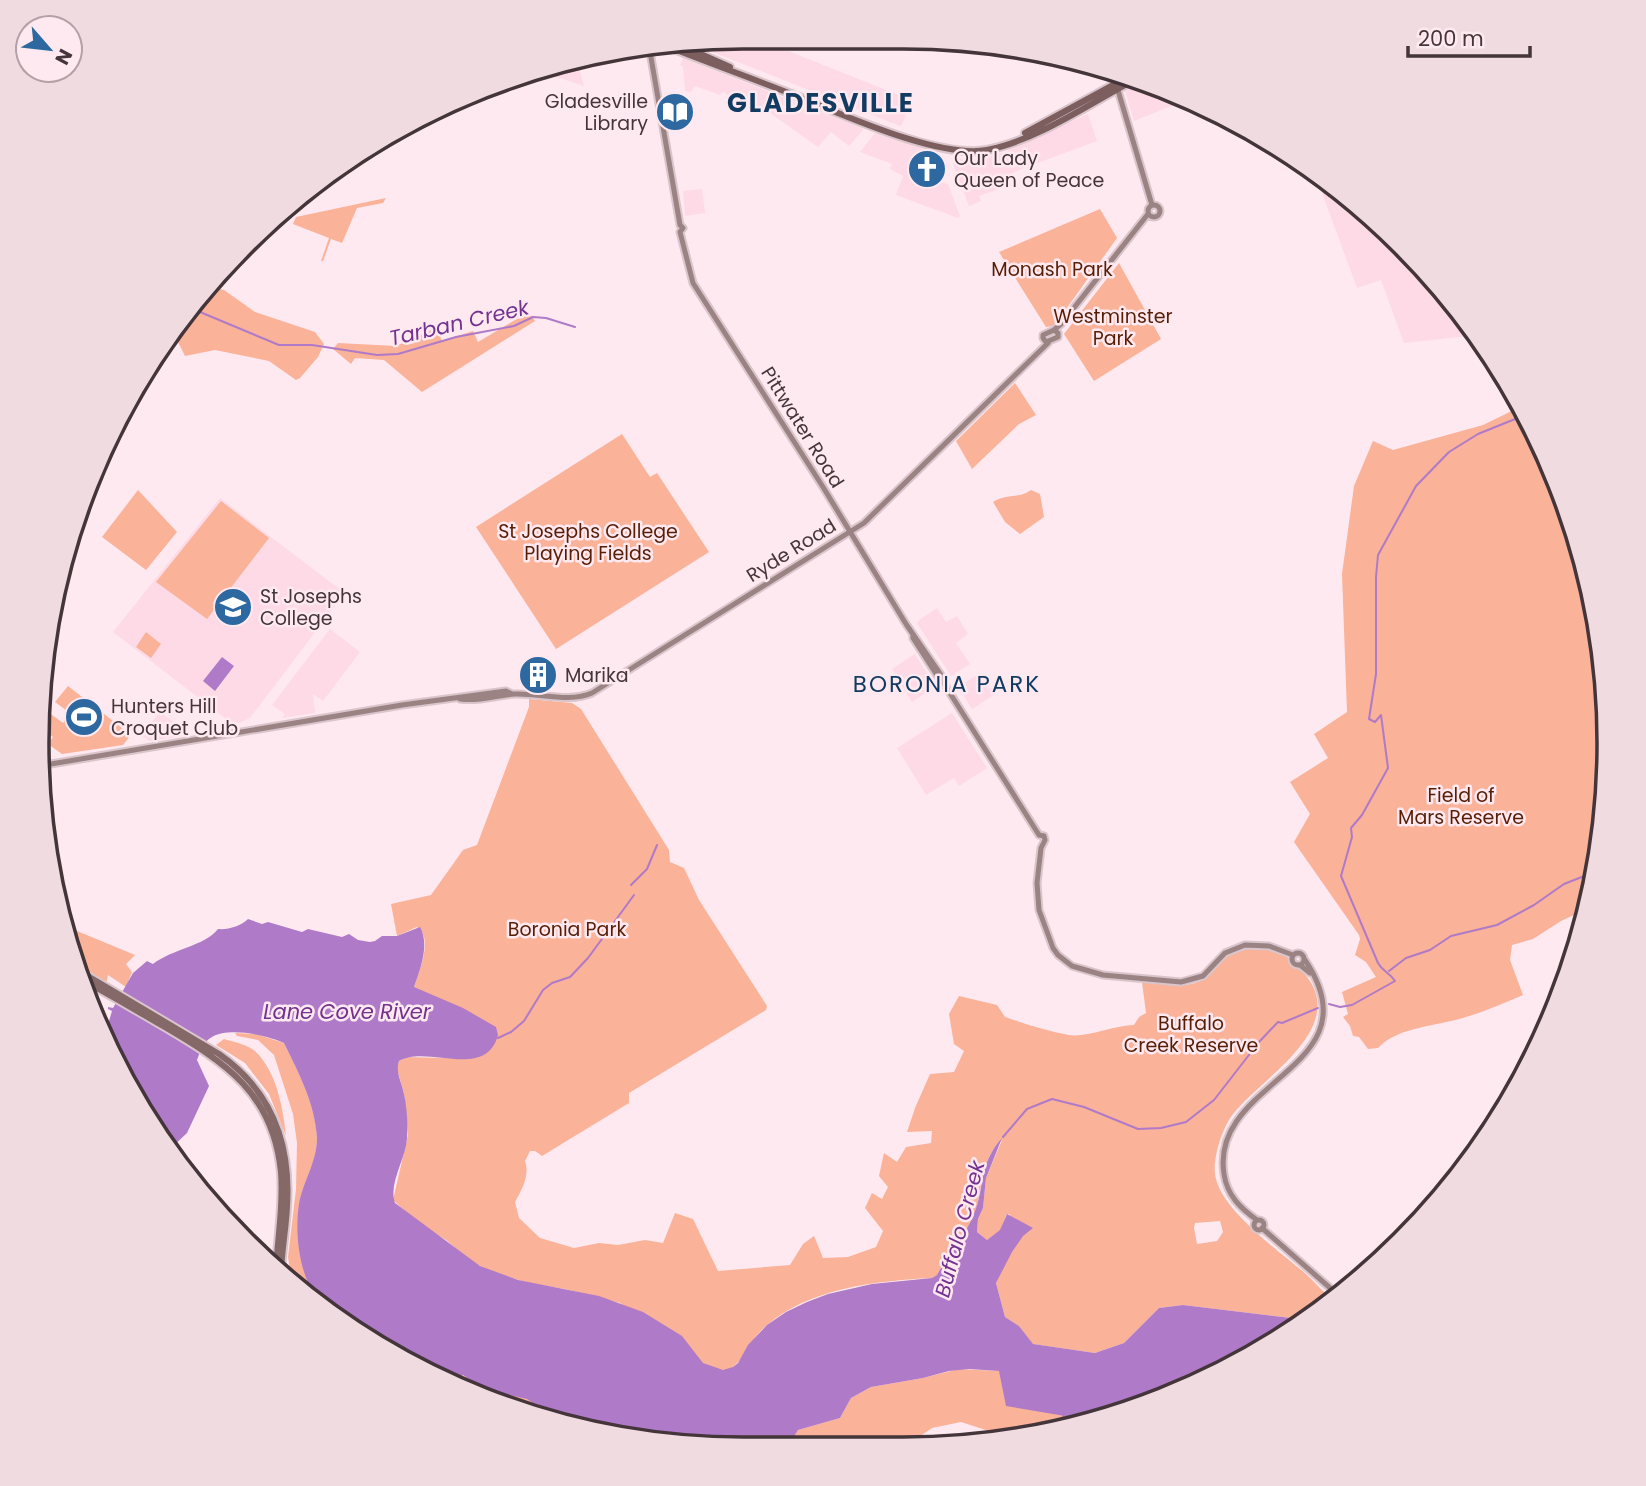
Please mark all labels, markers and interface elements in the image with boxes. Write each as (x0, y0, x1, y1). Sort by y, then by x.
north arrow (14, 14, 84, 84)
scale bar (1408, 14, 1530, 58)
text: 200 m (1418, 24, 1484, 53)
text: N (48, 44, 79, 69)
district label: GLADESVILLE (727, 85, 915, 121)
place label: Gladesville Library (545, 88, 648, 137)
library icon: Gladesville Library (654, 91, 696, 133)
place label: Our Lady Queen of Peace (954, 145, 1104, 194)
church icon: Our Lady Queen of Peace (906, 148, 948, 190)
park label: Monash Park (991, 256, 1113, 283)
water label: Tarban Creek (386, 292, 533, 353)
park label: Westminster Park (1053, 303, 1173, 352)
street label: Pittwater Road (755, 362, 851, 493)
street label: Ryde Road (741, 512, 841, 589)
park label: St Josephs College Playing Fields (498, 518, 678, 567)
place label: St Josephs College (260, 583, 362, 632)
school or university icon: St Josephs College (212, 586, 254, 628)
building icon: Marika (517, 654, 559, 696)
place label: Marika (565, 662, 629, 689)
district label: BORONIA PARK (853, 668, 1041, 700)
place label: Hunters Hill Croquet Club (111, 693, 238, 742)
sports icon: Hunters Hill Croquet Club (63, 696, 105, 738)
park label: Field of Mars Reserve (1398, 782, 1524, 831)
park label: Boronia Park (508, 916, 626, 943)
water label: Lane Cove River (263, 997, 432, 1026)
park label: Buffalo Creek Reserve (1124, 1010, 1258, 1059)
water label: Buffalo Creek (927, 1156, 992, 1300)

